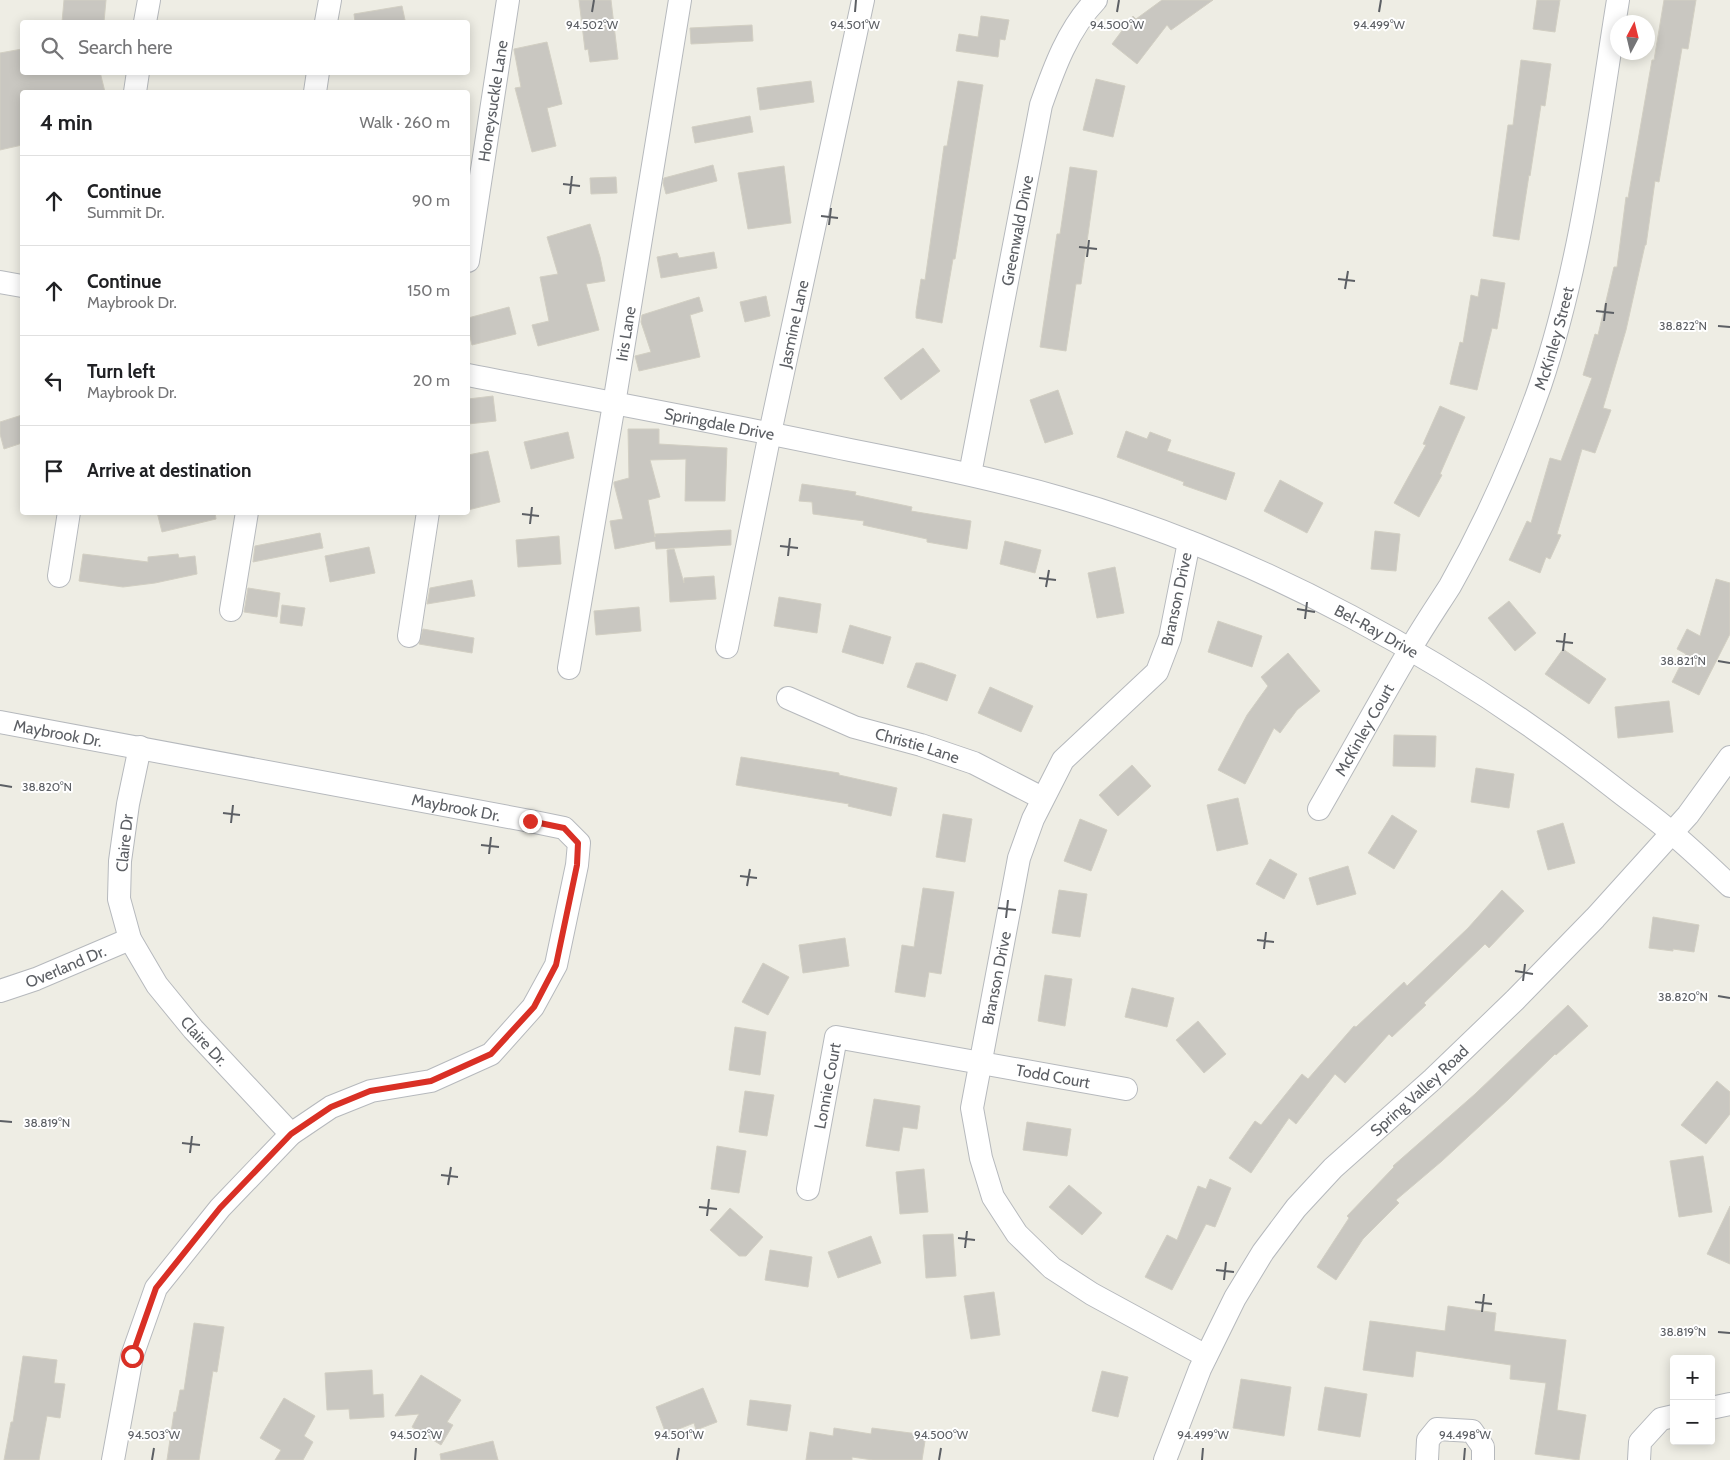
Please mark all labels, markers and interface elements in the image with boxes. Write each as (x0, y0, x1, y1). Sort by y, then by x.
north arrow (1610, 15, 1655, 60)
text: 94.502°W (566, 17, 619, 32)
text: 94.501°W (830, 17, 880, 32)
text: 94.500°W (1090, 17, 1145, 32)
text: 94.499°W (1353, 17, 1405, 32)
search box (20, 20, 470, 75)
icon: search (38, 34, 66, 62)
text: Search here (78, 36, 172, 59)
street label: Honeysuckle Lane (474, 39, 512, 163)
text: 4 min (40, 110, 93, 135)
text: Walk · 260 m (360, 113, 450, 132)
street label: Greenwald Drive (997, 174, 1037, 287)
text: Continue (87, 180, 161, 203)
icon: ahead (40, 187, 68, 215)
text: 90 m (412, 191, 450, 210)
text: Summit Dr. (87, 203, 165, 222)
text: Continue (87, 270, 161, 293)
icon: ahead (40, 277, 68, 305)
street label: Jasmine Lane (775, 278, 813, 371)
text: 150 m (407, 281, 450, 300)
street label: McKinley Street (1530, 284, 1578, 392)
text: Maybrook Dr. (87, 293, 177, 312)
street label: Iris Lane (612, 305, 640, 363)
text: 38.822°N (1659, 318, 1707, 333)
text: Turn left (87, 360, 155, 383)
icon: left (40, 367, 68, 395)
text: 20 m (413, 371, 450, 390)
text: Maybrook Dr. (87, 383, 177, 402)
street label: Springdale Drive (663, 404, 776, 444)
icon: arrive (40, 457, 68, 485)
text: Arrive at destination (87, 459, 251, 482)
street label: Branson Drive (1157, 551, 1196, 647)
street label: Bel-Ray Drive (1331, 601, 1422, 662)
text: 38.821°N (1660, 653, 1706, 668)
street label: McKinley Court (1331, 680, 1398, 779)
street label: Maybrook Dr. (12, 716, 104, 751)
street label: Christie Lane (873, 724, 962, 767)
text: 38.820°N (22, 779, 72, 794)
street label: Maybrook Dr. (410, 790, 502, 825)
route end (519, 810, 542, 833)
street label: Claire Dr (112, 812, 137, 873)
street label: Branson Drive (978, 930, 1015, 1026)
street label: Overland Dr. (23, 941, 109, 992)
text: 38.820°N (1658, 989, 1708, 1004)
street label: Claire Dr. (176, 1013, 232, 1070)
street label: Lonnie Court (810, 1041, 845, 1130)
street label: Spring Valley Road (1367, 1041, 1472, 1140)
street label: Todd Court (1014, 1060, 1092, 1092)
text: 38.819°N (24, 1115, 70, 1130)
text: 38.819°N (1660, 1324, 1706, 1339)
route start (121, 1345, 144, 1368)
map controls (1670, 1355, 1715, 1445)
button: + (1670, 1355, 1715, 1400)
button: − (1670, 1400, 1715, 1445)
text: 94.503°W (128, 1427, 181, 1442)
text: 94.502°W (390, 1427, 443, 1442)
text: 94.501°W (654, 1427, 704, 1442)
text: 94.500°W (914, 1427, 969, 1442)
text: 94.499°W (1177, 1427, 1229, 1442)
text: 94.498°W (1439, 1427, 1492, 1442)

